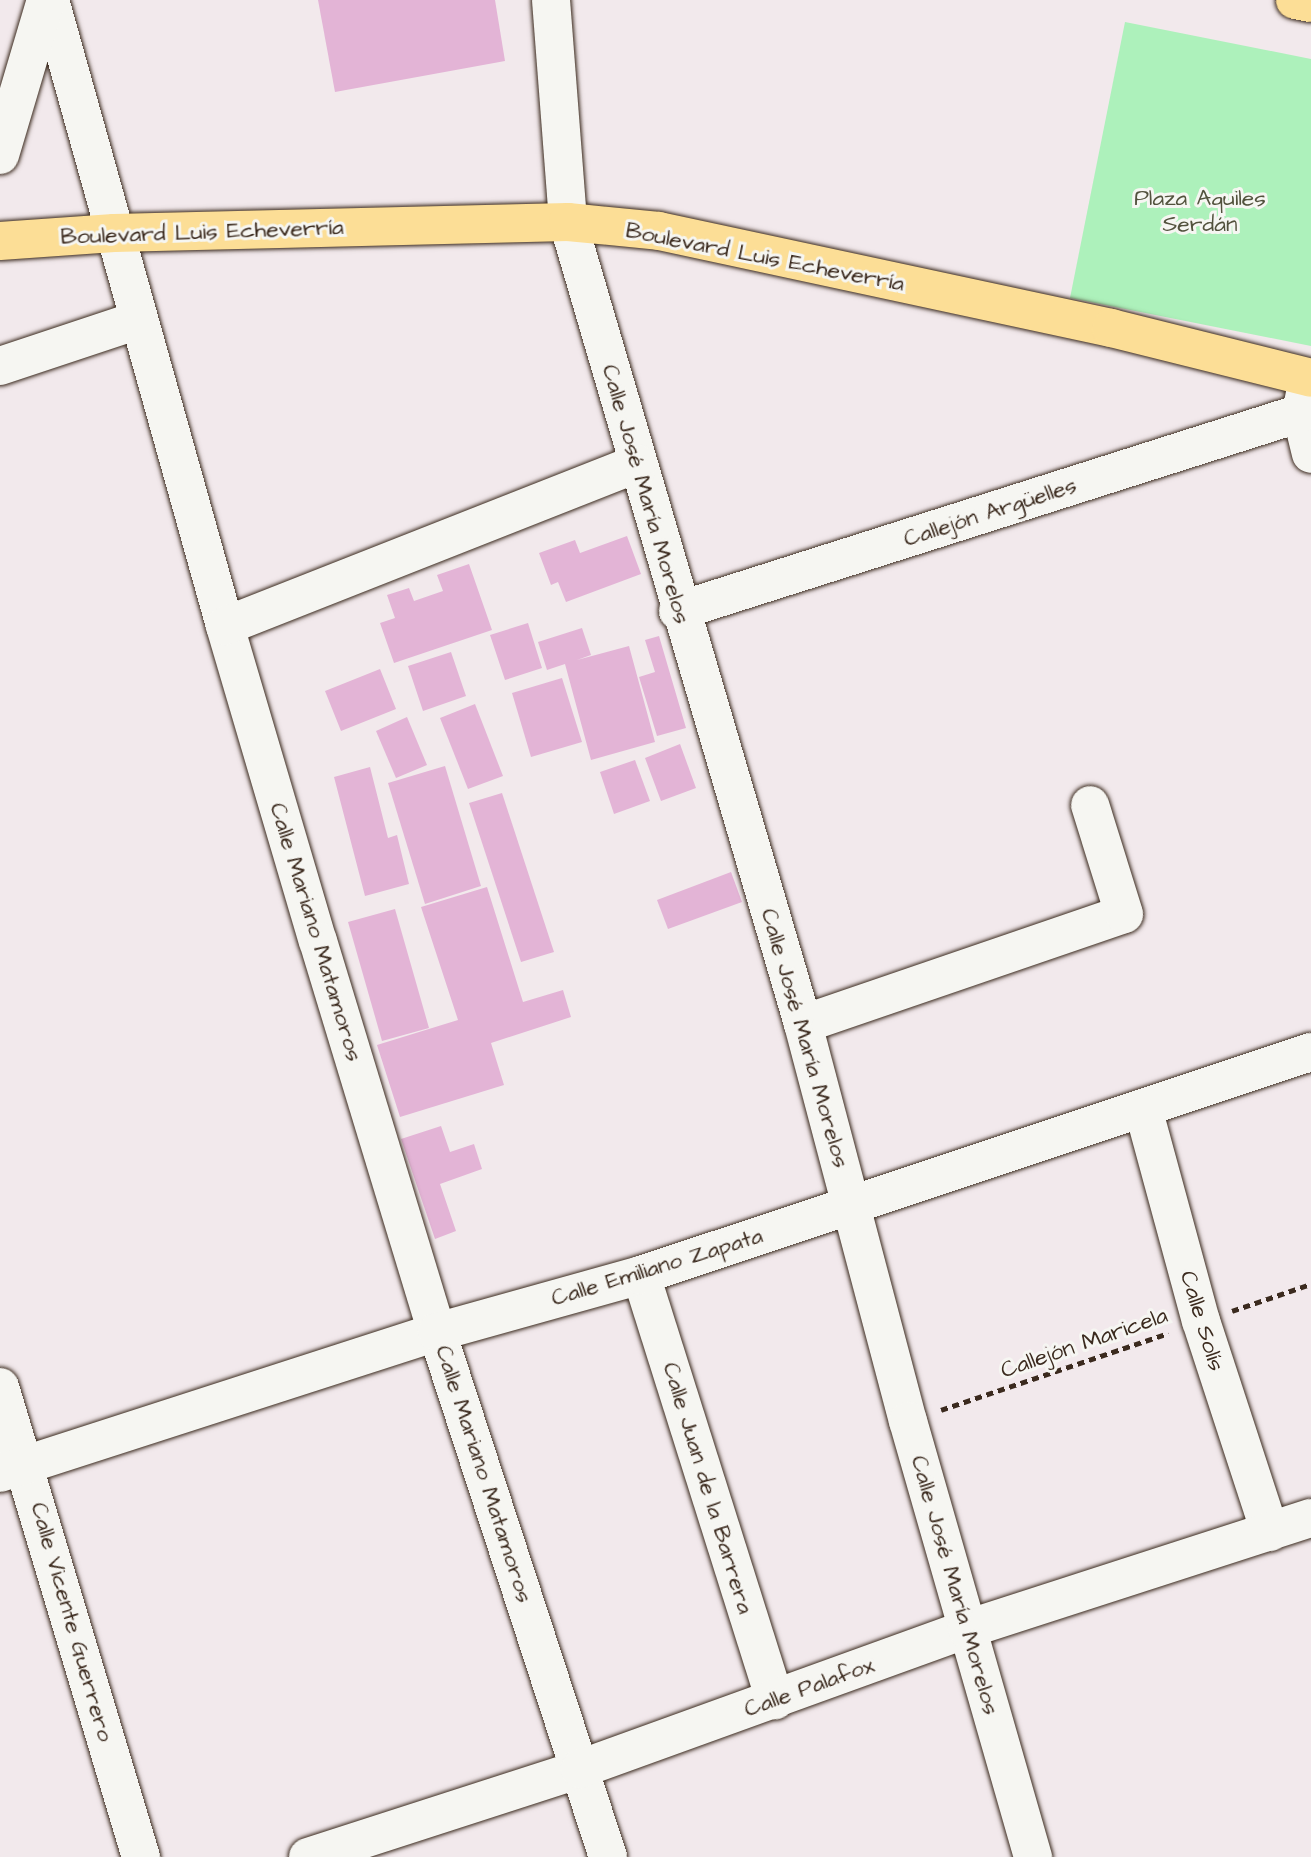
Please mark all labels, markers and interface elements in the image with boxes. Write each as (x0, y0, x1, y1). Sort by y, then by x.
park label: Plaza Aquiles Serdán (1134, 184, 1266, 238)
street label: Boulevard Luis Echeverría (60, 213, 344, 251)
street label: Boulevard Luis Echeverría (623, 216, 907, 298)
street label: Calle José María Morelos (596, 361, 696, 627)
street label: Callejón Argüelles (900, 471, 1080, 553)
street label: Calle Mariano Matamoros (263, 799, 369, 1065)
street label: Calle José María Morelos (755, 905, 855, 1171)
street label: Calle Emiliano Zapata (548, 1222, 766, 1312)
street label: Calle Solís (1174, 1268, 1230, 1374)
street label: Callejón Maricela (997, 1302, 1171, 1384)
street label: Calle Mariano Matamoros (429, 1342, 539, 1606)
street label: Calle Juan de la Barrera (657, 1359, 759, 1617)
street label: Calle José María Morelos (905, 1452, 1005, 1718)
street label: Calle Vicente Guerrero (25, 1499, 119, 1745)
street label: Calle Palafox (740, 1651, 878, 1723)

